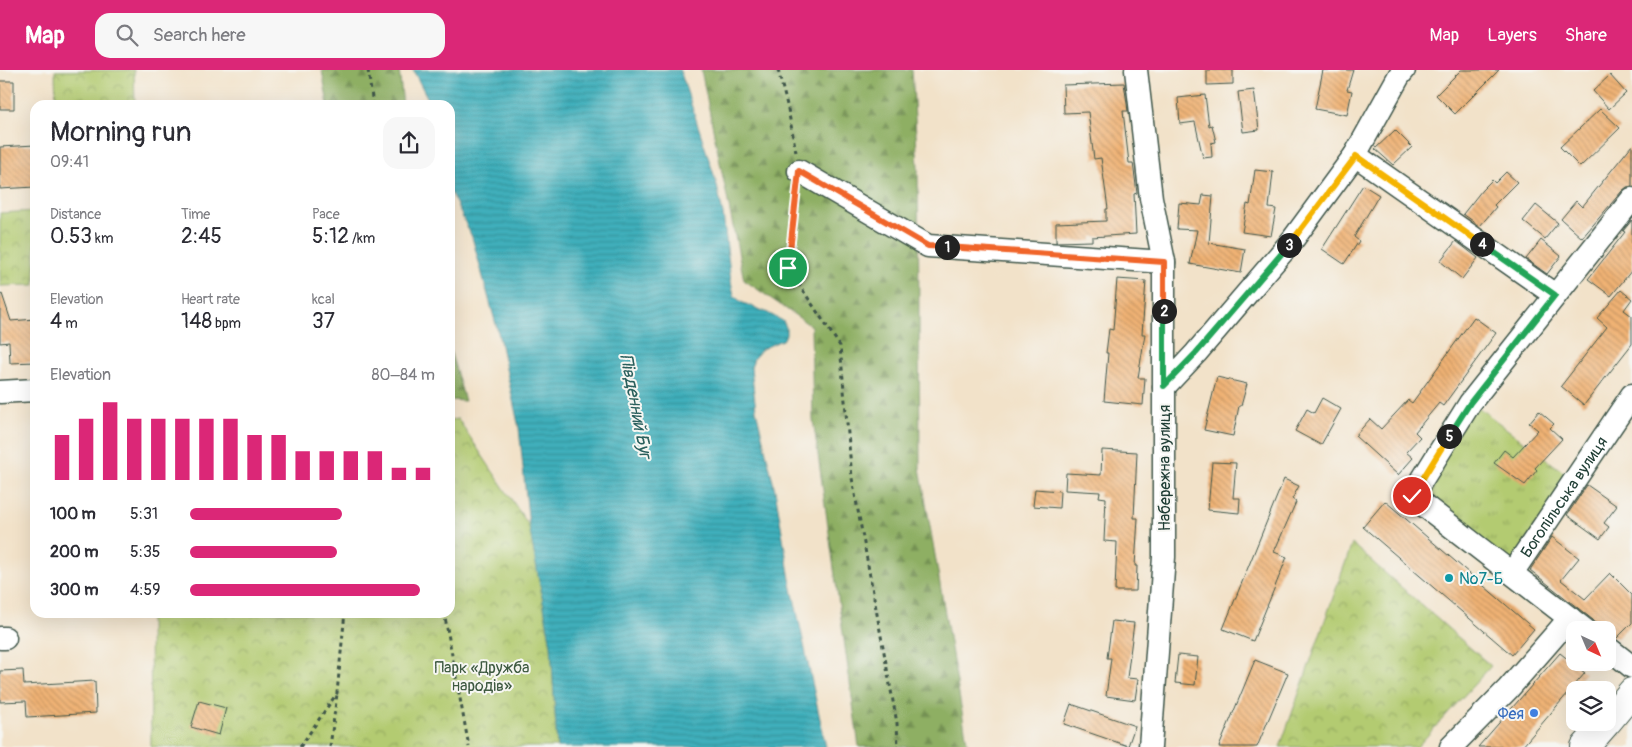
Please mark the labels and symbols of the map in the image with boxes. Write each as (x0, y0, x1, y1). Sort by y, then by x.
pin: 3 (1276, 232, 1302, 258)
pin: 4 (1470, 232, 1494, 256)
pin: 1 (934, 234, 960, 260)
pin (767, 247, 809, 289)
pin: 2 (1152, 298, 1176, 324)
water label: Південний Буг (614, 352, 657, 463)
street label: Набережна вулиця (1155, 405, 1175, 531)
pin: 5 (1436, 424, 1462, 448)
street label: Богопільська вулиця (1516, 433, 1612, 562)
pin (1391, 475, 1433, 517)
place label: №7-Б (1459, 569, 1503, 589)
marker: №7-Б (1443, 572, 1455, 584)
north arrow (1566, 621, 1616, 671)
park label: Парк «Дружба народів» (434, 658, 530, 696)
place label: Фея (1498, 704, 1524, 724)
marker: Фея (1528, 707, 1540, 719)

